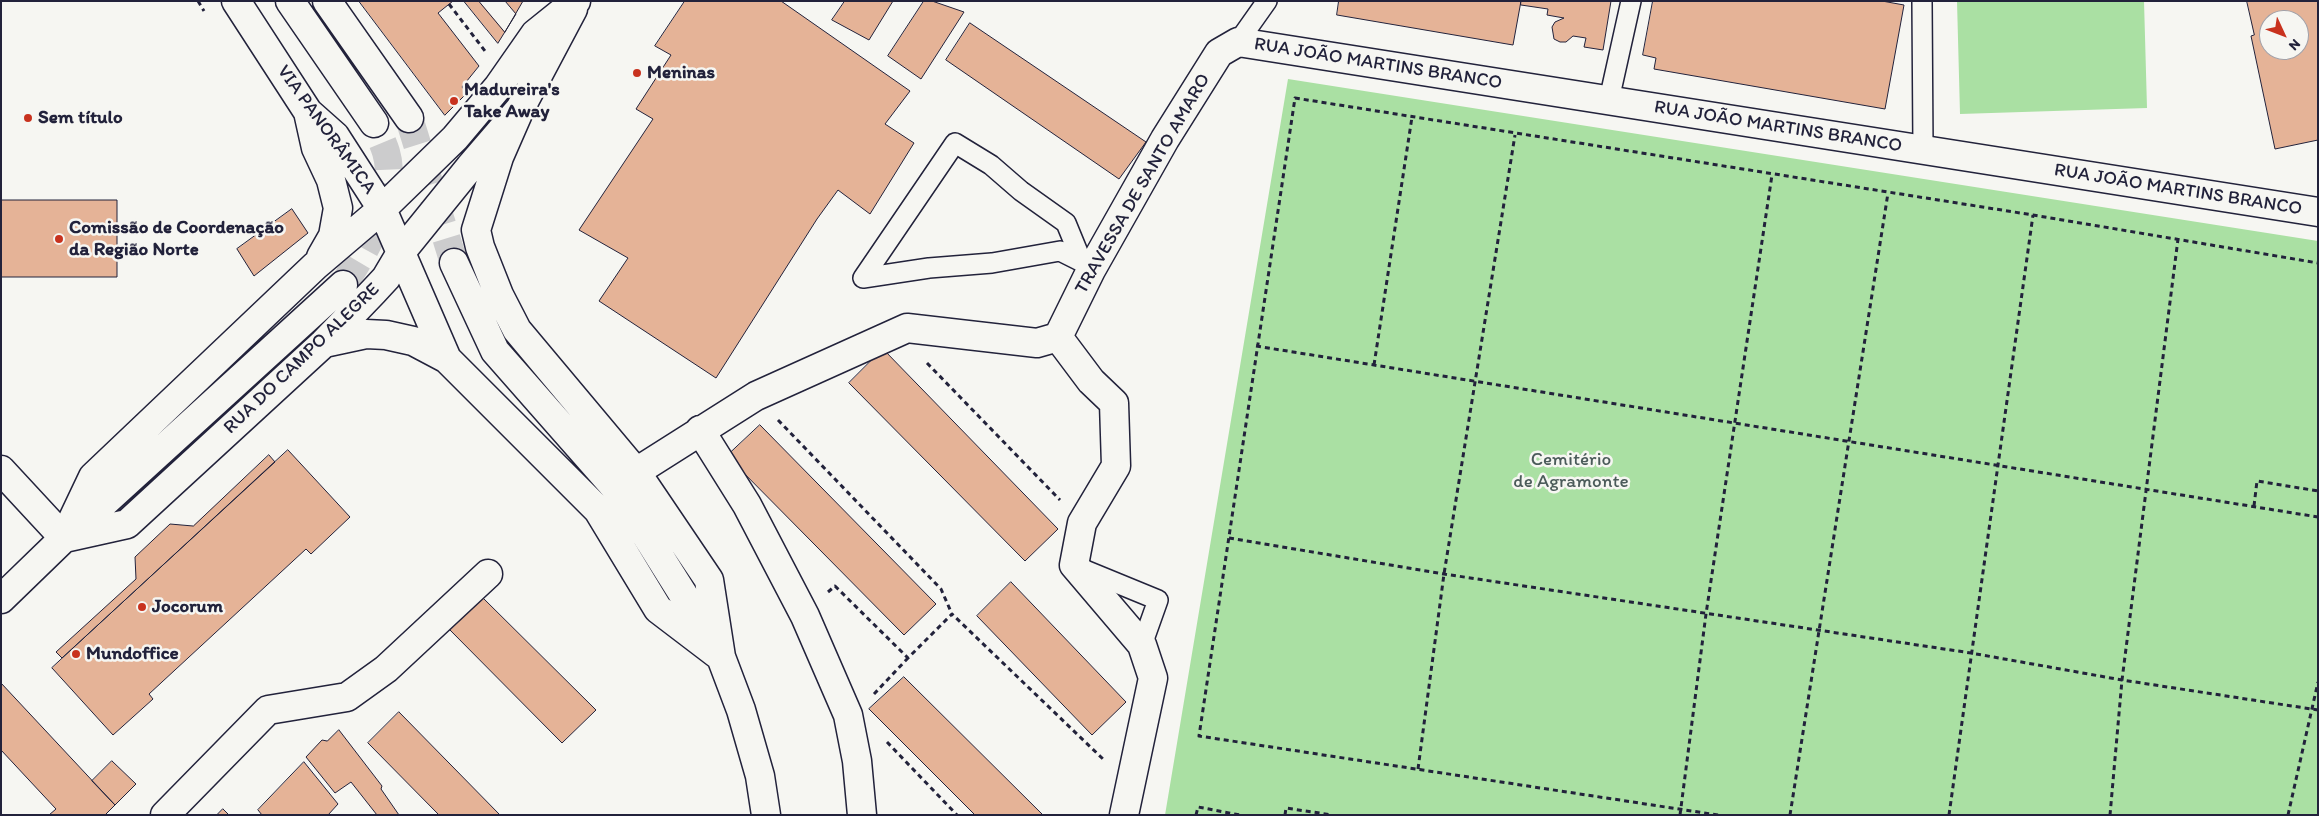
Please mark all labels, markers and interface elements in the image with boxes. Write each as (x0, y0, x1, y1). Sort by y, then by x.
north arrow (2259, 10, 2309, 60)
street label: RUA JOÃO MARTINS BRANCO (1252, 33, 1504, 95)
text: N (2285, 36, 2304, 54)
street label: VIA PANORÂMICA (272, 61, 380, 199)
place label: Meninas (647, 62, 715, 84)
marker: Meninas (631, 67, 643, 79)
street label: TRAVESSA DE SANTO AMARO (1070, 70, 1216, 298)
place label: Madureira's Take Away (464, 79, 560, 123)
marker: Madureira's Take Away (448, 95, 460, 107)
street label: RUA JOÃO MARTINS BRANCO (1652, 96, 1904, 158)
place label: Sem título (38, 107, 123, 129)
marker: Sem título (22, 112, 34, 124)
street label: RUA JOÃO MARTINS BRANCO (2052, 159, 2304, 221)
place label: Comissão de Coordenação da Região Norte (69, 217, 284, 261)
marker: Comissão de Coordenação da Região Norte (53, 233, 65, 245)
street label: RUA DO CAMPO ALEGRE (219, 279, 385, 439)
park label: Cemitério de Agramonte (1513, 449, 1629, 493)
place label: Jocorum (152, 596, 223, 618)
marker: Jocorum (136, 601, 148, 613)
place label: Mundoffice (86, 643, 179, 665)
marker: Mundoffice (70, 648, 82, 660)

